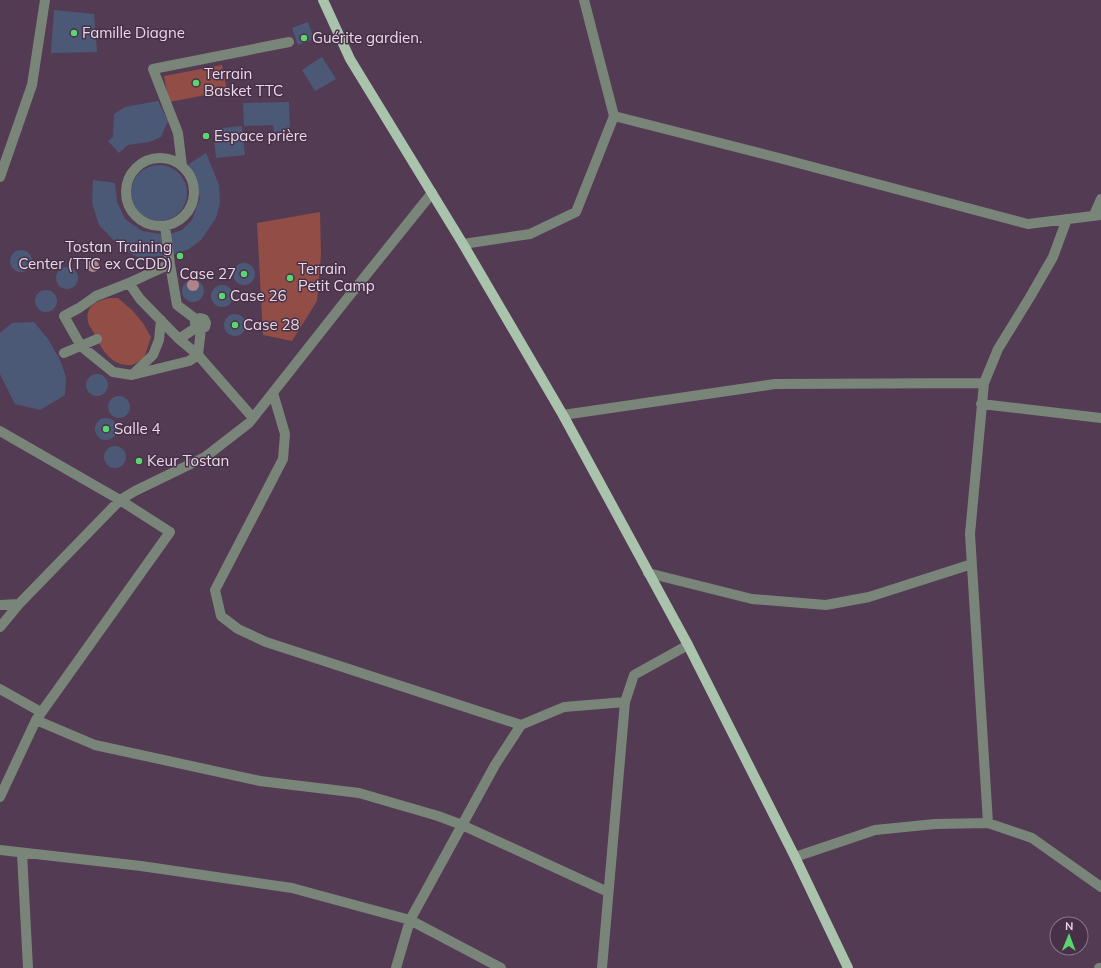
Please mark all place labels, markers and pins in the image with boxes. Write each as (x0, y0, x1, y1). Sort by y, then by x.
place label: Famille Diagne (82, 23, 185, 42)
marker: Famille Diagne (69, 28, 79, 38)
place label: Guérite gardien. (312, 28, 422, 47)
marker: Guérite gardien. (299, 33, 309, 43)
place label: Terrain Basket TTC (204, 64, 283, 100)
marker: Terrain Basket TTC (191, 78, 201, 88)
place label: Espace prière (214, 126, 307, 145)
marker: Espace prière (201, 131, 211, 141)
place label: Tostan Training Center (TTC ex CCDD) (18, 237, 172, 273)
marker: Tostan Training Center (TTC ex CCDD) (175, 251, 185, 261)
place label: Terrain Petit Camp (298, 259, 375, 295)
place label: Case 27 (179, 264, 236, 283)
marker: Case 27 (239, 269, 249, 279)
marker: Terrain Petit Camp (285, 273, 295, 283)
place label: Case 26 (230, 286, 287, 305)
marker: Case 26 (217, 291, 227, 301)
place label: Case 28 (243, 315, 300, 334)
marker: Case 28 (230, 320, 240, 330)
place label: Salle 4 (114, 419, 161, 438)
marker: Salle 4 (101, 424, 111, 434)
place label: Keur Tostan (147, 451, 229, 470)
marker: Keur Tostan (134, 456, 144, 466)

